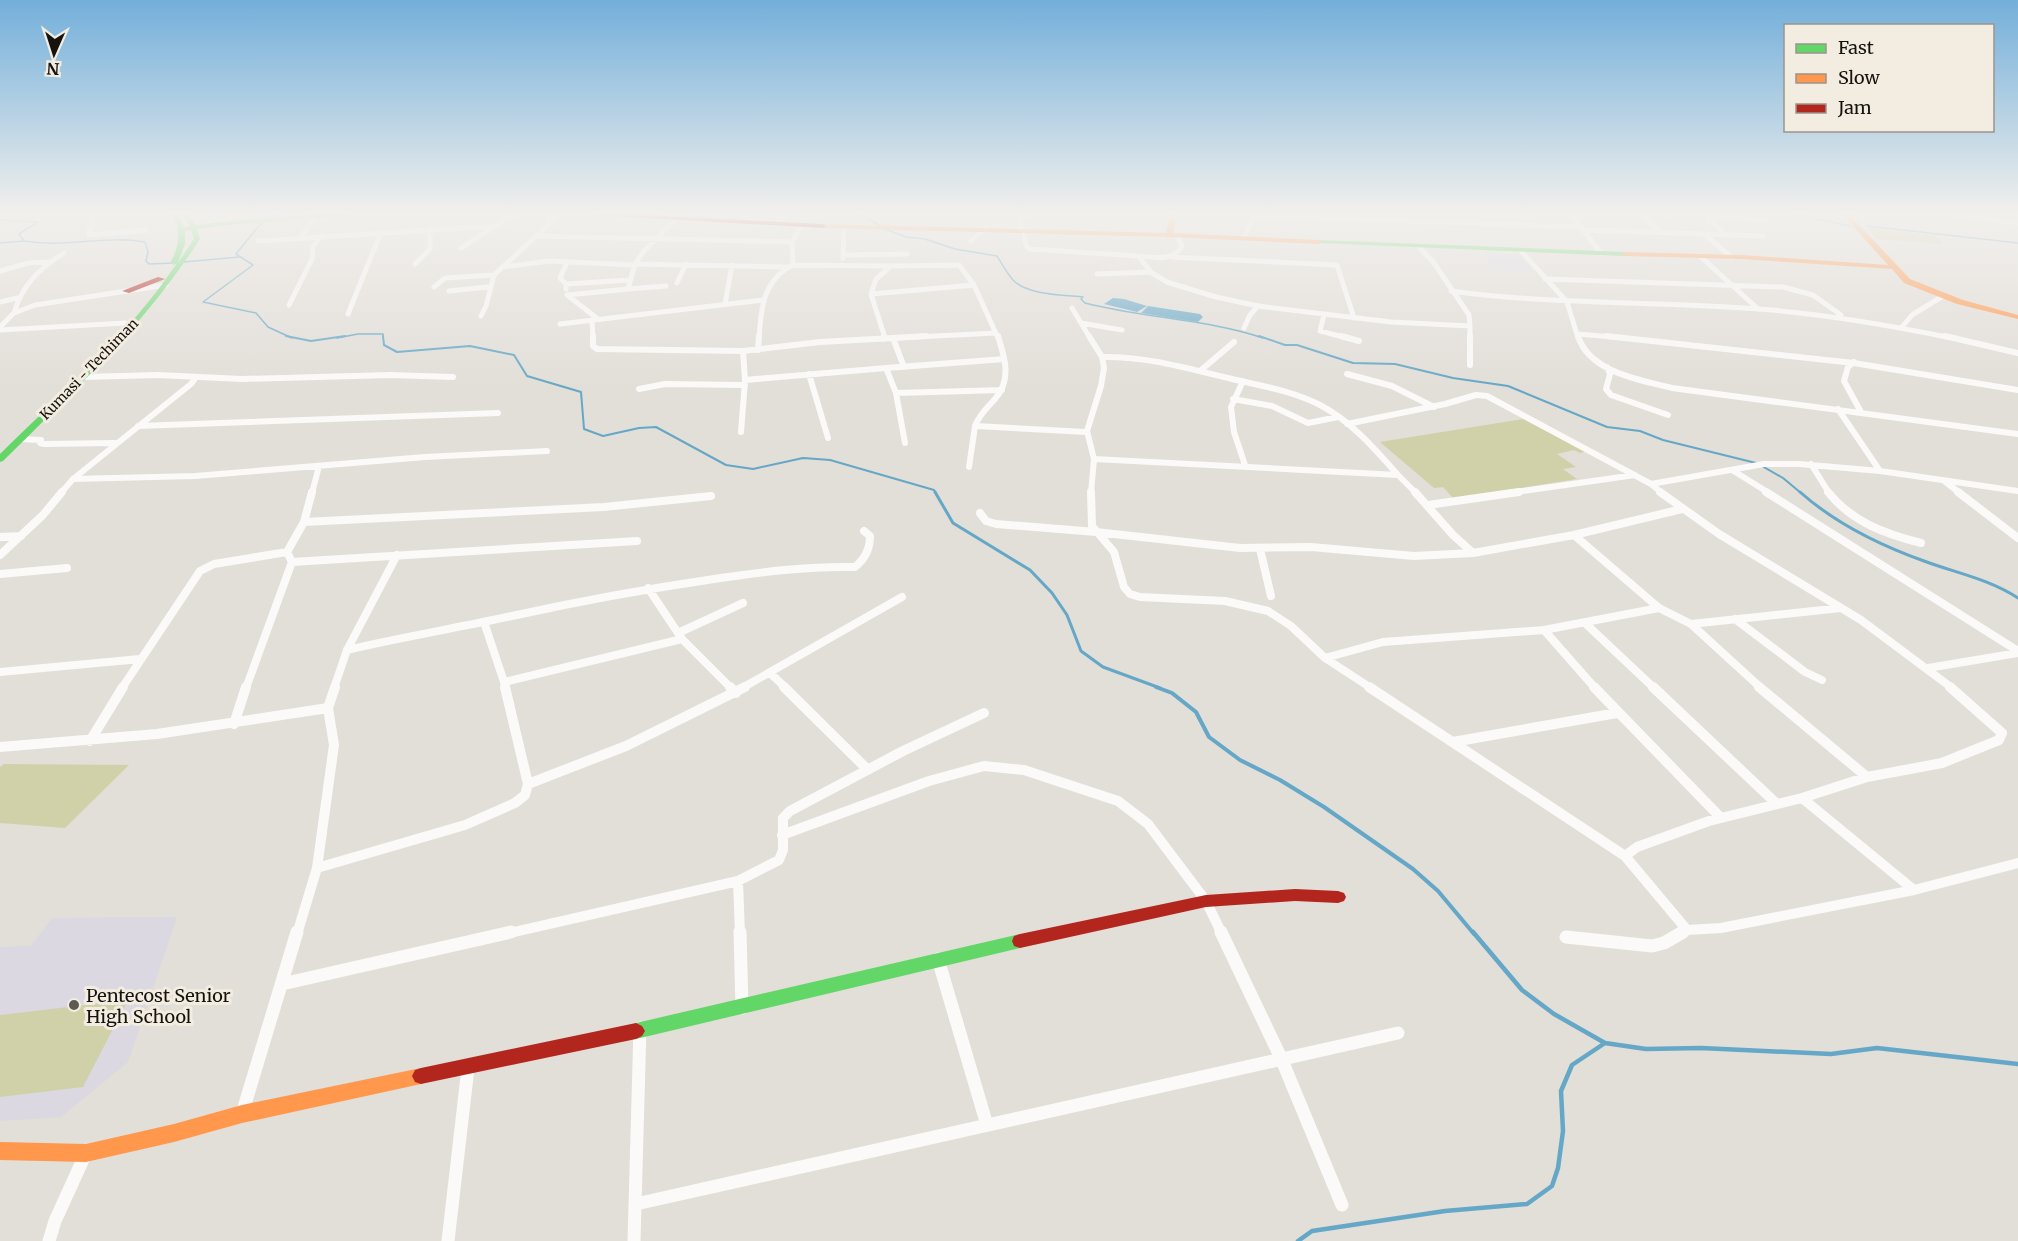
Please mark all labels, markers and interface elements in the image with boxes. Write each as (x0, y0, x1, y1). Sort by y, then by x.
north arrow (24, 24, 84, 84)
legend (1784, 24, 1994, 132)
text: Fast (1838, 36, 1874, 59)
text: N (46, 59, 60, 79)
text: Slow (1838, 66, 1881, 89)
text: Jam (1837, 96, 1872, 119)
street label: Kumasi - Techiman (36, 315, 142, 423)
place label: Pentecost Senior High School (86, 984, 231, 1028)
marker: Pentecost Senior High School (67, 998, 81, 1012)

